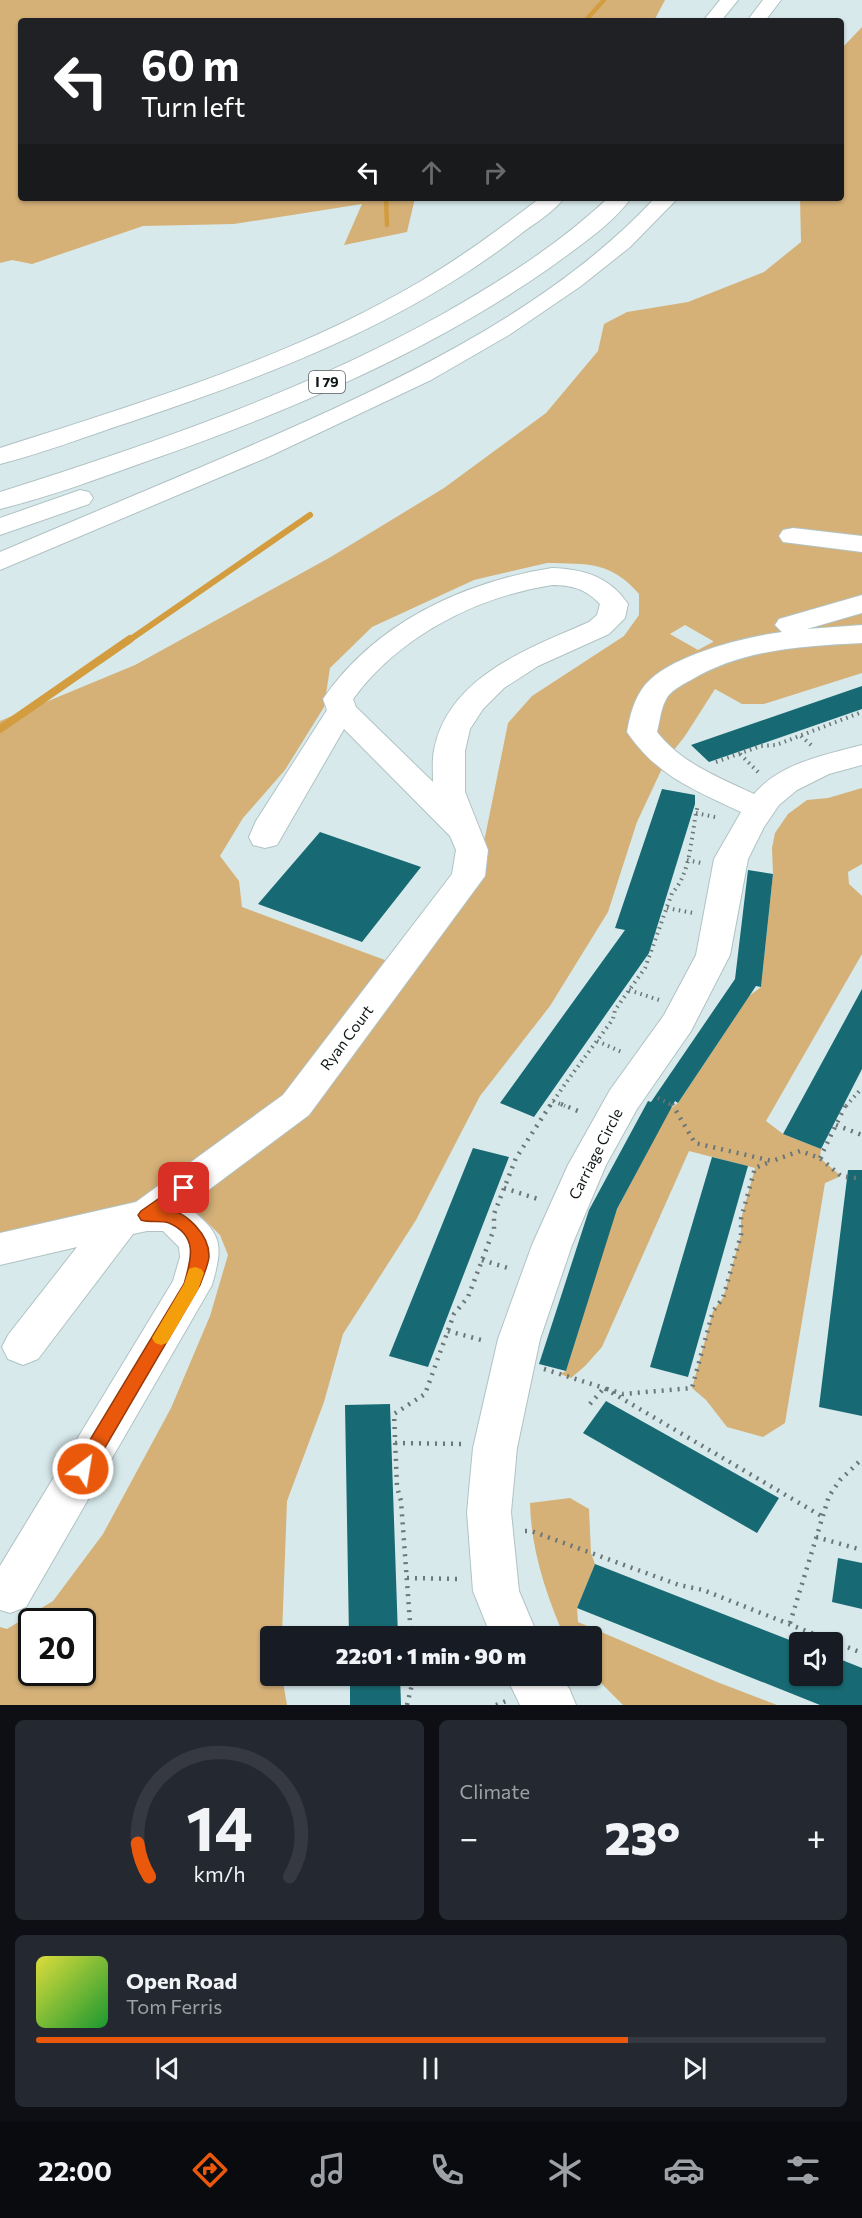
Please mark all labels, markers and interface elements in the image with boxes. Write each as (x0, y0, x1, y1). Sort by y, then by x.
text: 60 m (141, 38, 240, 90)
icon: left (42, 42, 120, 120)
text: Turn left (141, 90, 245, 123)
icon: left (352, 156, 385, 189)
icon: ahead (415, 156, 448, 189)
icon: right (478, 156, 511, 189)
road number: I 79 (309, 371, 345, 393)
street label: Ryan Court (316, 1001, 376, 1073)
street label: Carriage Circle (564, 1105, 626, 1202)
pin (158, 1162, 209, 1213)
icon: arrive (167, 1171, 200, 1204)
position arrow (51, 1437, 115, 1501)
speed limit sign: 20 (18, 1608, 96, 1686)
map controls (789, 1632, 843, 1686)
button: sound (789, 1632, 843, 1686)
text: 22:01 · 1 min · 90 m (336, 1642, 526, 1669)
text: Climate (460, 1779, 530, 1803)
text: 14 (186, 1788, 253, 1864)
text: 23° (605, 1809, 680, 1864)
text: − (460, 1816, 478, 1857)
text: + (807, 1816, 826, 1857)
text: km/h (193, 1860, 245, 1886)
text: Open Road (126, 1967, 237, 1994)
text: Tom Ferris (126, 1994, 222, 2018)
icon: previous (151, 2052, 184, 2085)
icon: pause (414, 2052, 447, 2085)
icon: next (678, 2052, 711, 2085)
icon: directions (189, 2149, 231, 2191)
icon: music (307, 2149, 349, 2191)
icon: phone (426, 2149, 468, 2191)
icon: climate (544, 2149, 586, 2191)
icon: car (663, 2149, 705, 2191)
icon: filters (782, 2149, 824, 2191)
text: 22:00 (38, 2154, 112, 2187)

